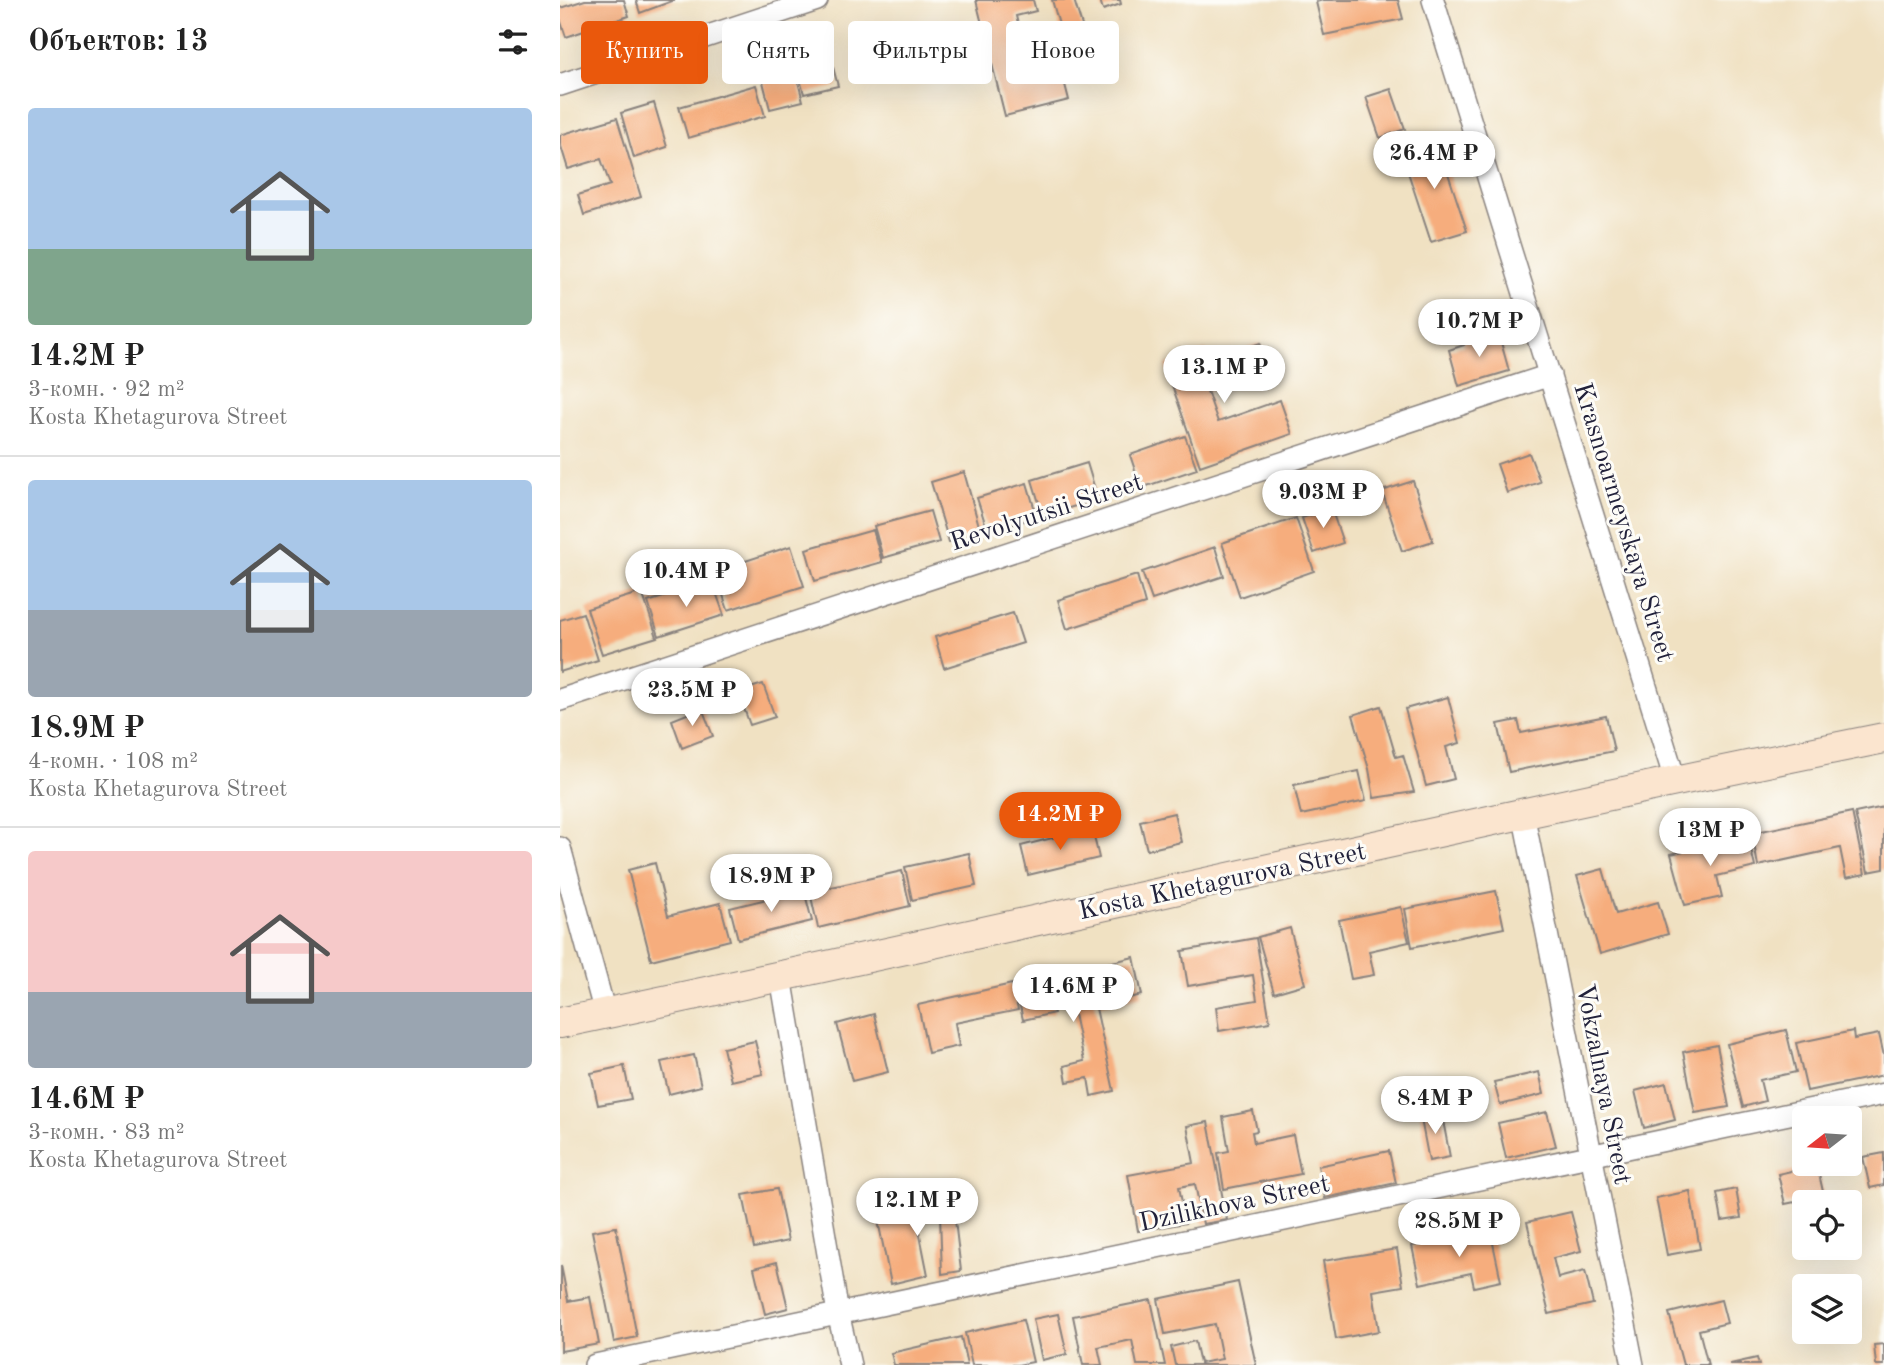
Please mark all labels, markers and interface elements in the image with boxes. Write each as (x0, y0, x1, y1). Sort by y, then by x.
chip: Купить (581, 21, 708, 84)
chip: Снять (722, 21, 834, 84)
chip: Фильтры (848, 21, 992, 84)
chip: Новое (1006, 21, 1119, 84)
icon: filters (494, 23, 532, 61)
text: Объектов: 13 (28, 27, 208, 57)
pin: 26.4M ₽ (1369, 132, 1499, 191)
text: 26.4M ₽ (1389, 142, 1479, 165)
icon: home (217, 153, 343, 279)
pin: 10.7M ₽ (1414, 300, 1544, 359)
text: 10.7M ₽ (1434, 310, 1524, 333)
text: 14.2M ₽ (28, 342, 145, 372)
pin: 13.1M ₽ (1159, 346, 1289, 405)
text: 13.1M ₽ (1179, 356, 1269, 379)
text: 3-комн. · 92 m² (28, 378, 185, 401)
street label: Krasnoarmeyskaya Street (1568, 380, 1678, 665)
text: Kosta Khetagurova Street (28, 406, 287, 429)
street label: Revolyutsii Street (947, 469, 1146, 556)
pin: 9.03M ₽ (1258, 470, 1388, 530)
text: 9.03M ₽ (1278, 481, 1368, 504)
icon: home (217, 525, 343, 651)
pin: 10.4M ₽ (621, 550, 751, 609)
text: 10.4M ₽ (641, 560, 731, 583)
pin: 23.5M ₽ (627, 668, 757, 728)
text: 23.5M ₽ (647, 679, 737, 702)
text: 18.9M ₽ (28, 714, 145, 744)
text: 4-комн. · 108 m² (28, 750, 198, 773)
text: Kosta Khetagurova Street (28, 778, 287, 801)
pin: 14.2M ₽ (995, 792, 1125, 852)
text: 14.2M ₽ (1015, 803, 1105, 826)
pin: 13M ₽ (1661, 808, 1759, 868)
text: 13M ₽ (1675, 819, 1745, 842)
street label: Kosta Khetagurova Street (1076, 839, 1368, 925)
pin: 18.9M ₽ (706, 855, 836, 914)
text: 18.9M ₽ (726, 865, 816, 888)
icon: home (217, 896, 343, 1022)
pin: 14.6M ₽ (1008, 964, 1138, 1024)
text: 14.6M ₽ (1028, 975, 1118, 998)
street label: Vokzalnaya Street (1571, 982, 1635, 1187)
pin: 8.4M ₽ (1378, 1076, 1492, 1136)
text: 14.6M ₽ (28, 1085, 145, 1115)
text: 8.4M ₽ (1397, 1087, 1473, 1110)
north arrow (1792, 1106, 1862, 1176)
map controls (1792, 1106, 1862, 1344)
text: 3-комн. · 83 m² (28, 1121, 185, 1144)
text: Kosta Khetagurova Street (28, 1149, 287, 1172)
street label: Dzilikhova Street (1137, 1171, 1332, 1237)
pin: 12.1M ₽ (852, 1178, 982, 1238)
text: 12.1M ₽ (872, 1189, 962, 1212)
button: locate (1792, 1190, 1862, 1260)
pin: 28.5M ₽ (1394, 1200, 1524, 1259)
text: 28.5M ₽ (1414, 1210, 1504, 1233)
button: layers (1792, 1274, 1862, 1344)

